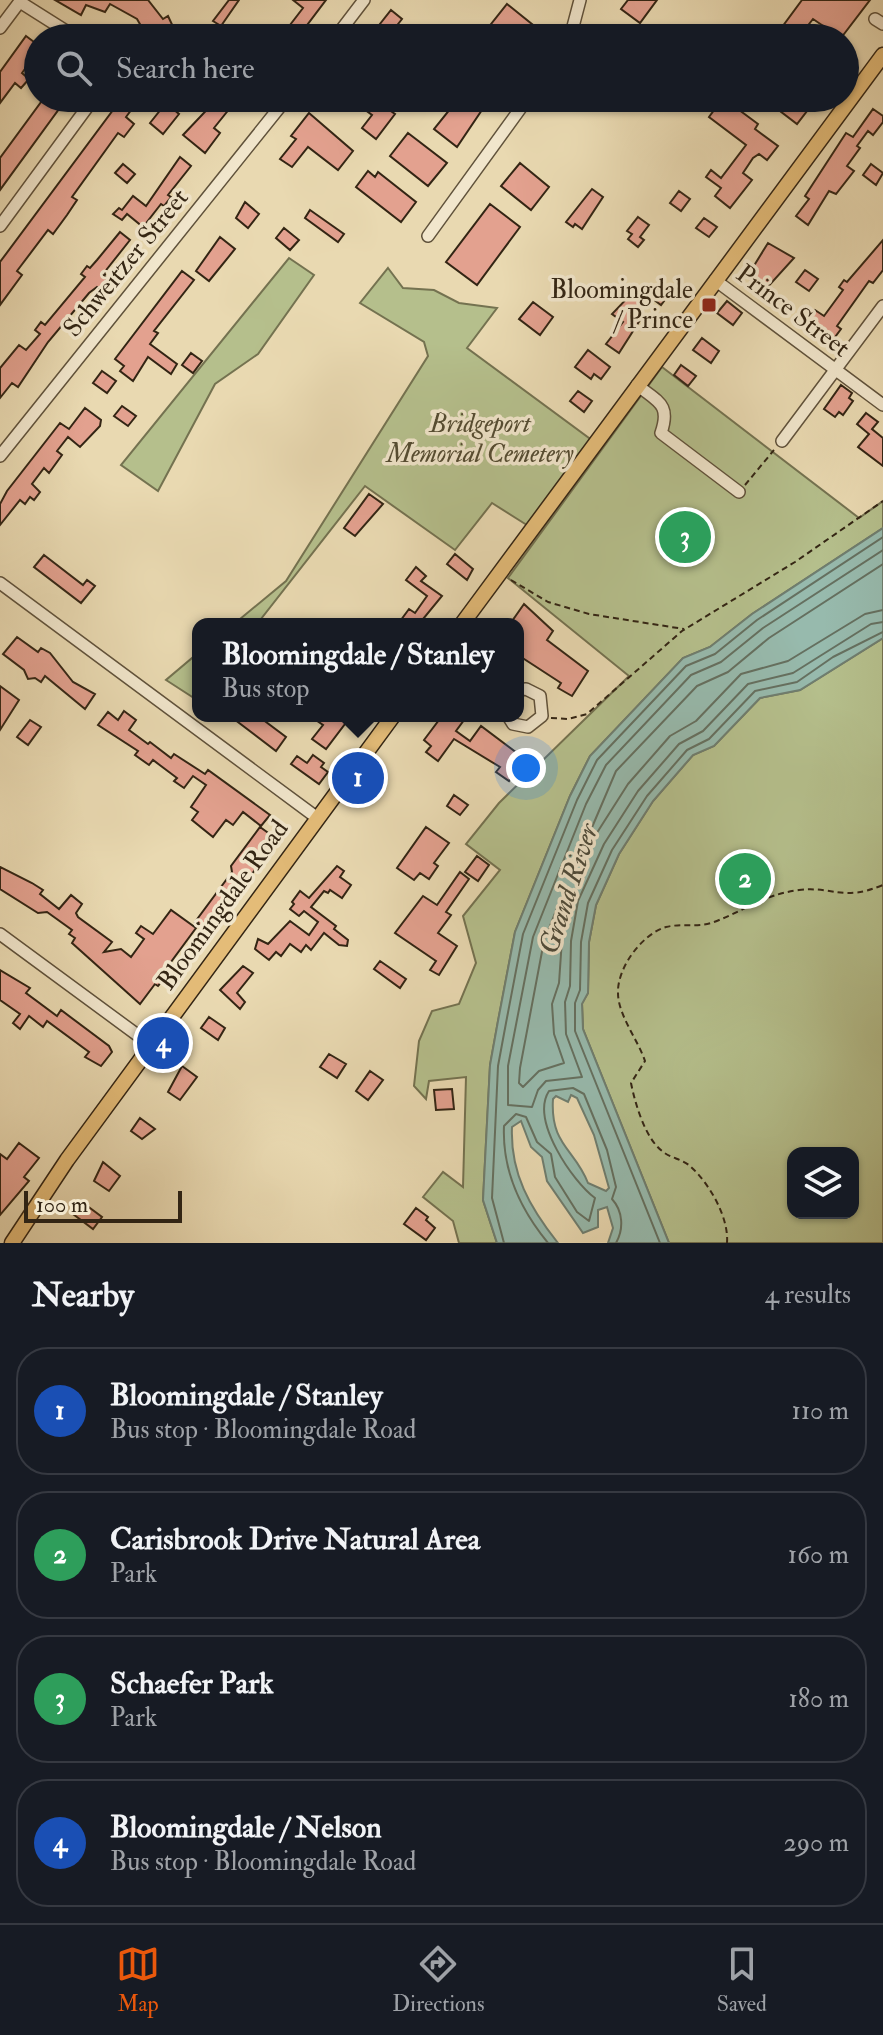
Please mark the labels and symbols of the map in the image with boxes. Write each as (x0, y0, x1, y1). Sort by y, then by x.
street label: Schweitzer Street (56, 182, 196, 344)
street label: Prince Street (730, 258, 856, 364)
place label: Bloomingdale / Prince (550, 274, 693, 336)
marker: Bloomingdale / Prince (700, 296, 718, 314)
park label: Bridgeport Memorial Cemetery (384, 408, 574, 470)
pin: 3 (659, 507, 711, 567)
pin: 1 (332, 748, 384, 808)
your location (506, 748, 546, 788)
street label: Bloomingdale Road (151, 814, 296, 996)
water label: Grand River (532, 818, 607, 958)
pin: 2 (719, 849, 771, 909)
pin: 4 (137, 1013, 189, 1073)
scale bar (24, 1187, 182, 1223)

